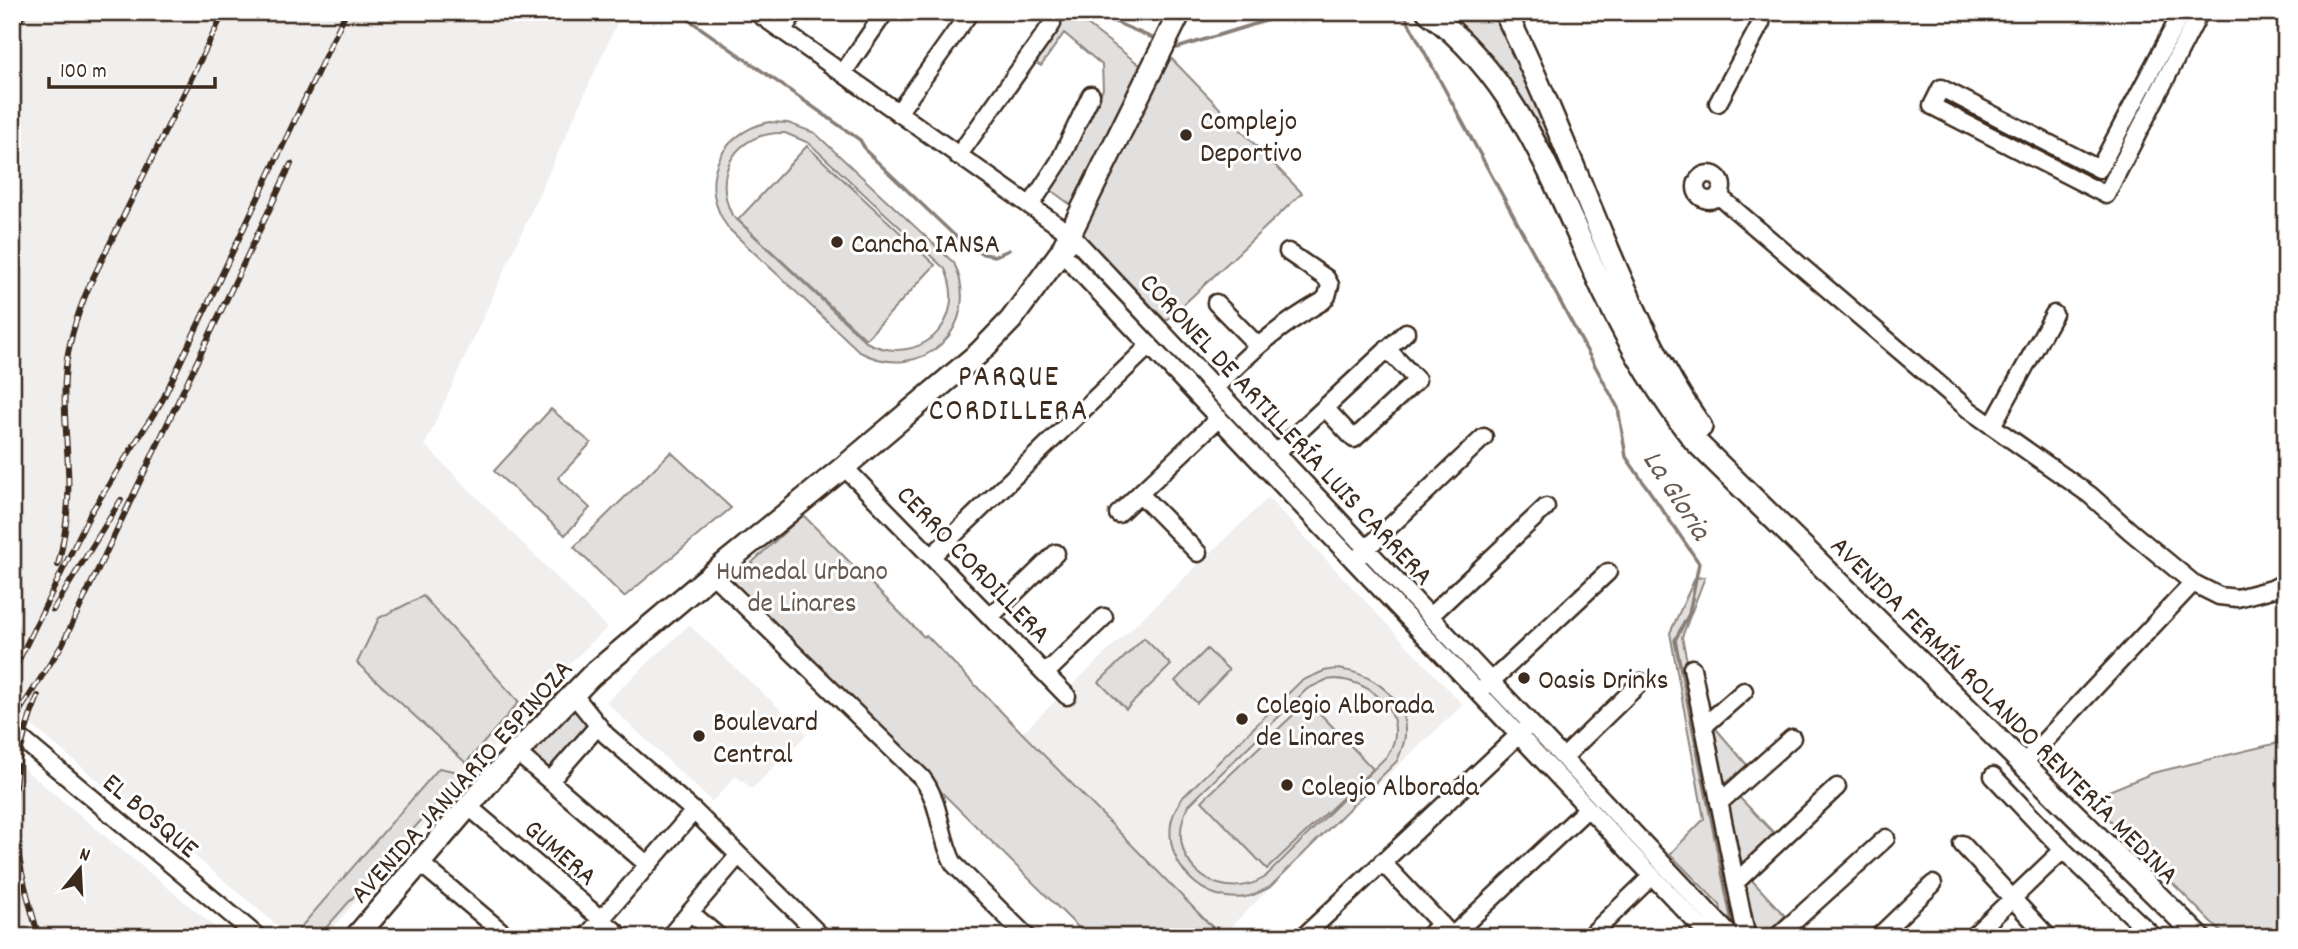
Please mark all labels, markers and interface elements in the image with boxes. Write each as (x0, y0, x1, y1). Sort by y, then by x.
scale bar (49, 46, 215, 90)
text: 100 m (60, 58, 107, 88)
place label: Complejo Deportivo (1200, 104, 1302, 176)
marker: Complejo Deportivo (1178, 127, 1194, 143)
place label: Cancha IANSA (851, 227, 1000, 267)
marker: Cancha IANSA (829, 234, 845, 250)
street label: CORONEL DE ARTILLERÍA LUIS CARRERA (1128, 266, 1441, 597)
district label: PARQUE CORDILLERA (929, 358, 1089, 435)
water label: La Gloria (1629, 443, 1720, 552)
street label: CERRO CORDILLERA (885, 478, 1058, 655)
street label: AVENIDA FERMÍN ROLANDO RENTERÍA MEDINA (1819, 529, 2186, 896)
park label: Humedal Urbano de Linares (716, 554, 888, 626)
street label: AVENIDA JANUARIO ESPINOZA (343, 652, 585, 915)
place label: Oasis Drinks (1538, 663, 1668, 703)
marker: Oasis Drinks (1516, 670, 1532, 686)
place label: Colegio Alborada de Linares (1256, 688, 1435, 760)
place label: Boulevard Central (713, 705, 818, 777)
marker: Colegio Alborada de Linares (1234, 711, 1250, 727)
marker: Boulevard Central (691, 728, 707, 744)
street label: EL BOSQUE (92, 766, 206, 870)
place label: Colegio Alborada (1301, 770, 1480, 810)
marker: Colegio Alborada (1279, 777, 1295, 793)
street label: GUMERA (513, 812, 604, 898)
north arrow (46, 834, 116, 904)
text: N (76, 842, 93, 870)

